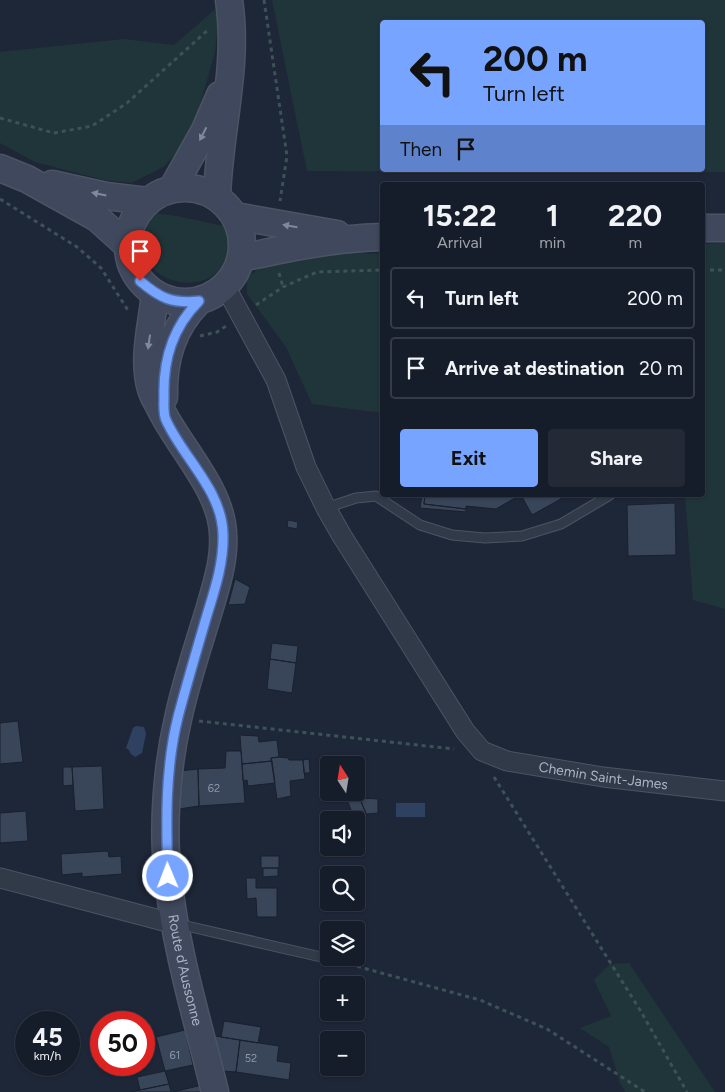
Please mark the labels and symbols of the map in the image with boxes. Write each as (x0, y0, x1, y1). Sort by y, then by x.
one-way arrow (199, 127, 207, 141)
one-way arrow (90, 190, 106, 198)
one-way arrow (282, 222, 298, 230)
pin (119, 230, 161, 281)
one-way arrow (145, 335, 153, 351)
north arrow (320, 756, 365, 801)
street label: Chemin Saint-James (537, 758, 669, 793)
house number: 62 (208, 782, 220, 795)
position arrow (141, 849, 193, 901)
street label: Route d'Aussonne (164, 913, 206, 1028)
speed limit sign: 50 (90, 1011, 155, 1076)
house number: 61 (170, 1049, 180, 1062)
house number: 52 (245, 1052, 257, 1065)

